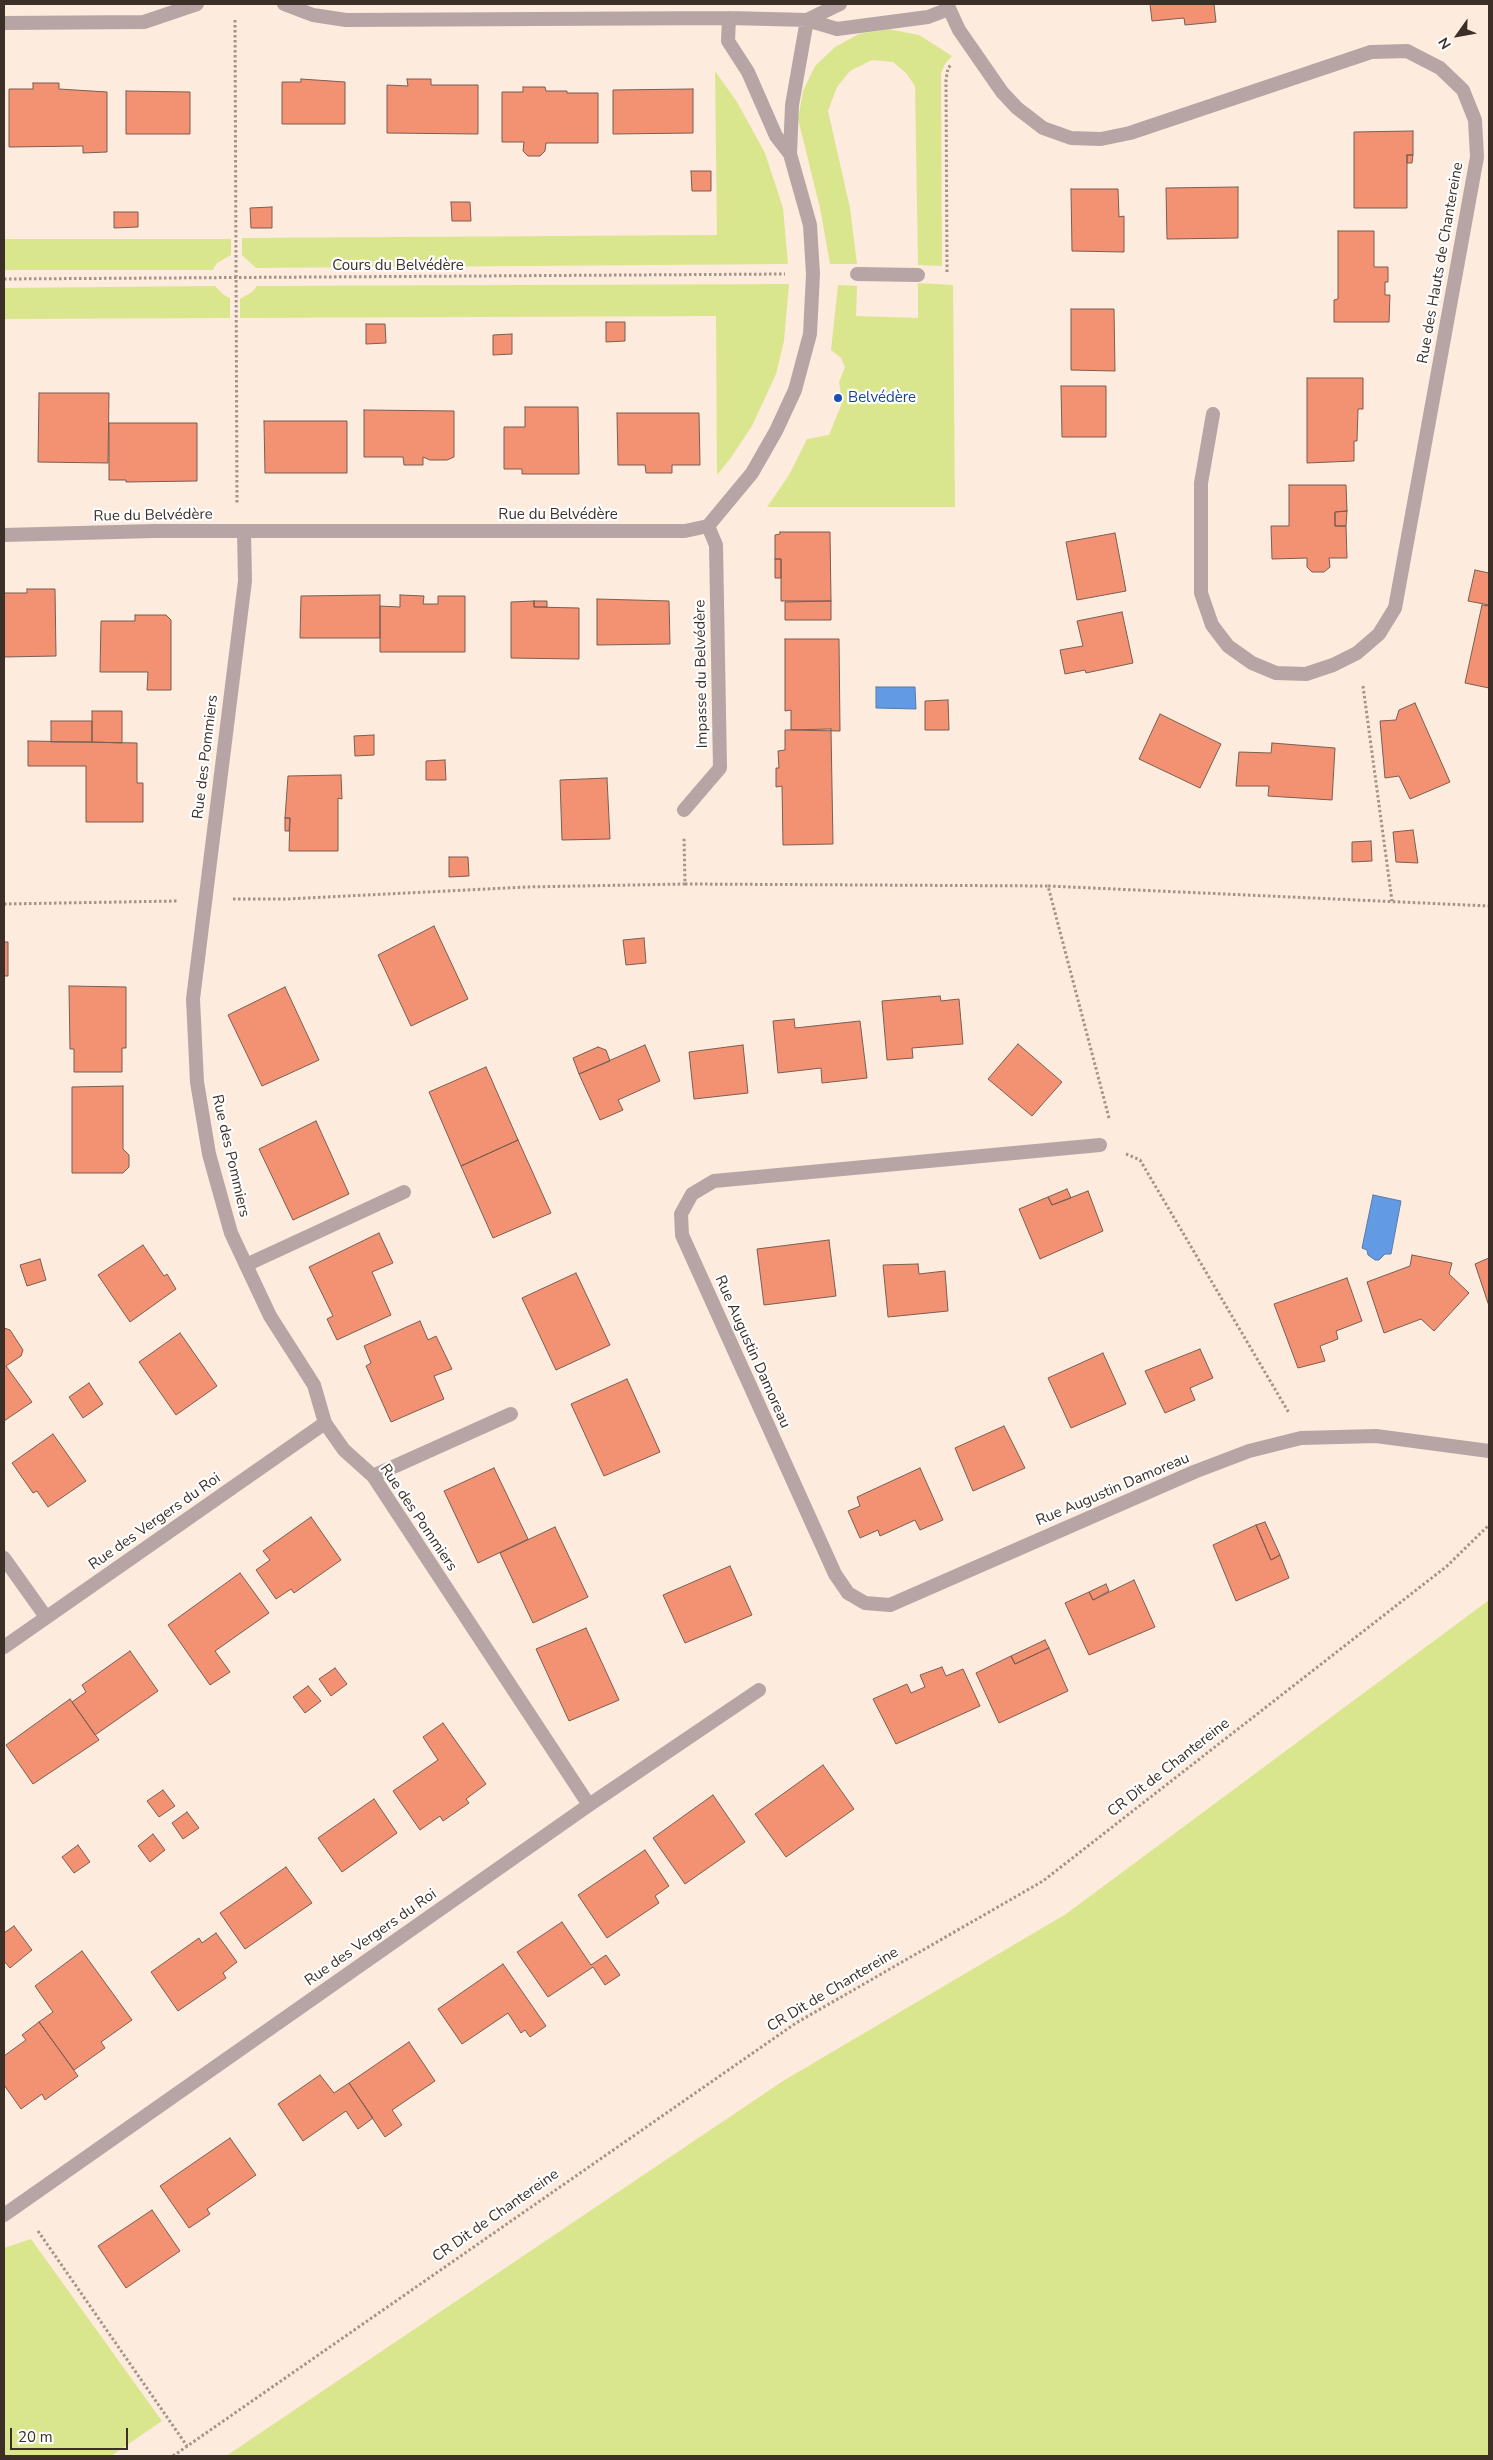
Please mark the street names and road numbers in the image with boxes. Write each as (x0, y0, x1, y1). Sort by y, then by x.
street label: Rue des Hauts de Chantereine (1414, 161, 1468, 365)
street label: Cours du Belvédère (332, 257, 464, 275)
street label: Rue du Belvédère (93, 506, 213, 526)
street label: Rue du Belvédère (498, 506, 618, 524)
street label: Impasse du Belvédère (692, 600, 712, 748)
street label: Rue des Pommiers (189, 694, 223, 820)
street label: Rue des Pommiers (207, 1093, 253, 1219)
street label: Rue Augustin Damoreau (710, 1273, 794, 1431)
street label: Rue Augustin Damoreau (1034, 1449, 1192, 1531)
street label: Rue des Pommiers (376, 1461, 460, 1575)
street label: Rue des Vergers du Roi (86, 1470, 224, 1574)
street label: CR Dit de Chantereine (1104, 1715, 1234, 1821)
street label: Rue des Vergers du Roi (302, 1886, 440, 1990)
street label: CR Dit de Chantereine (764, 1944, 902, 2036)
street label: CR Dit de Chantereine (430, 2166, 562, 2266)

